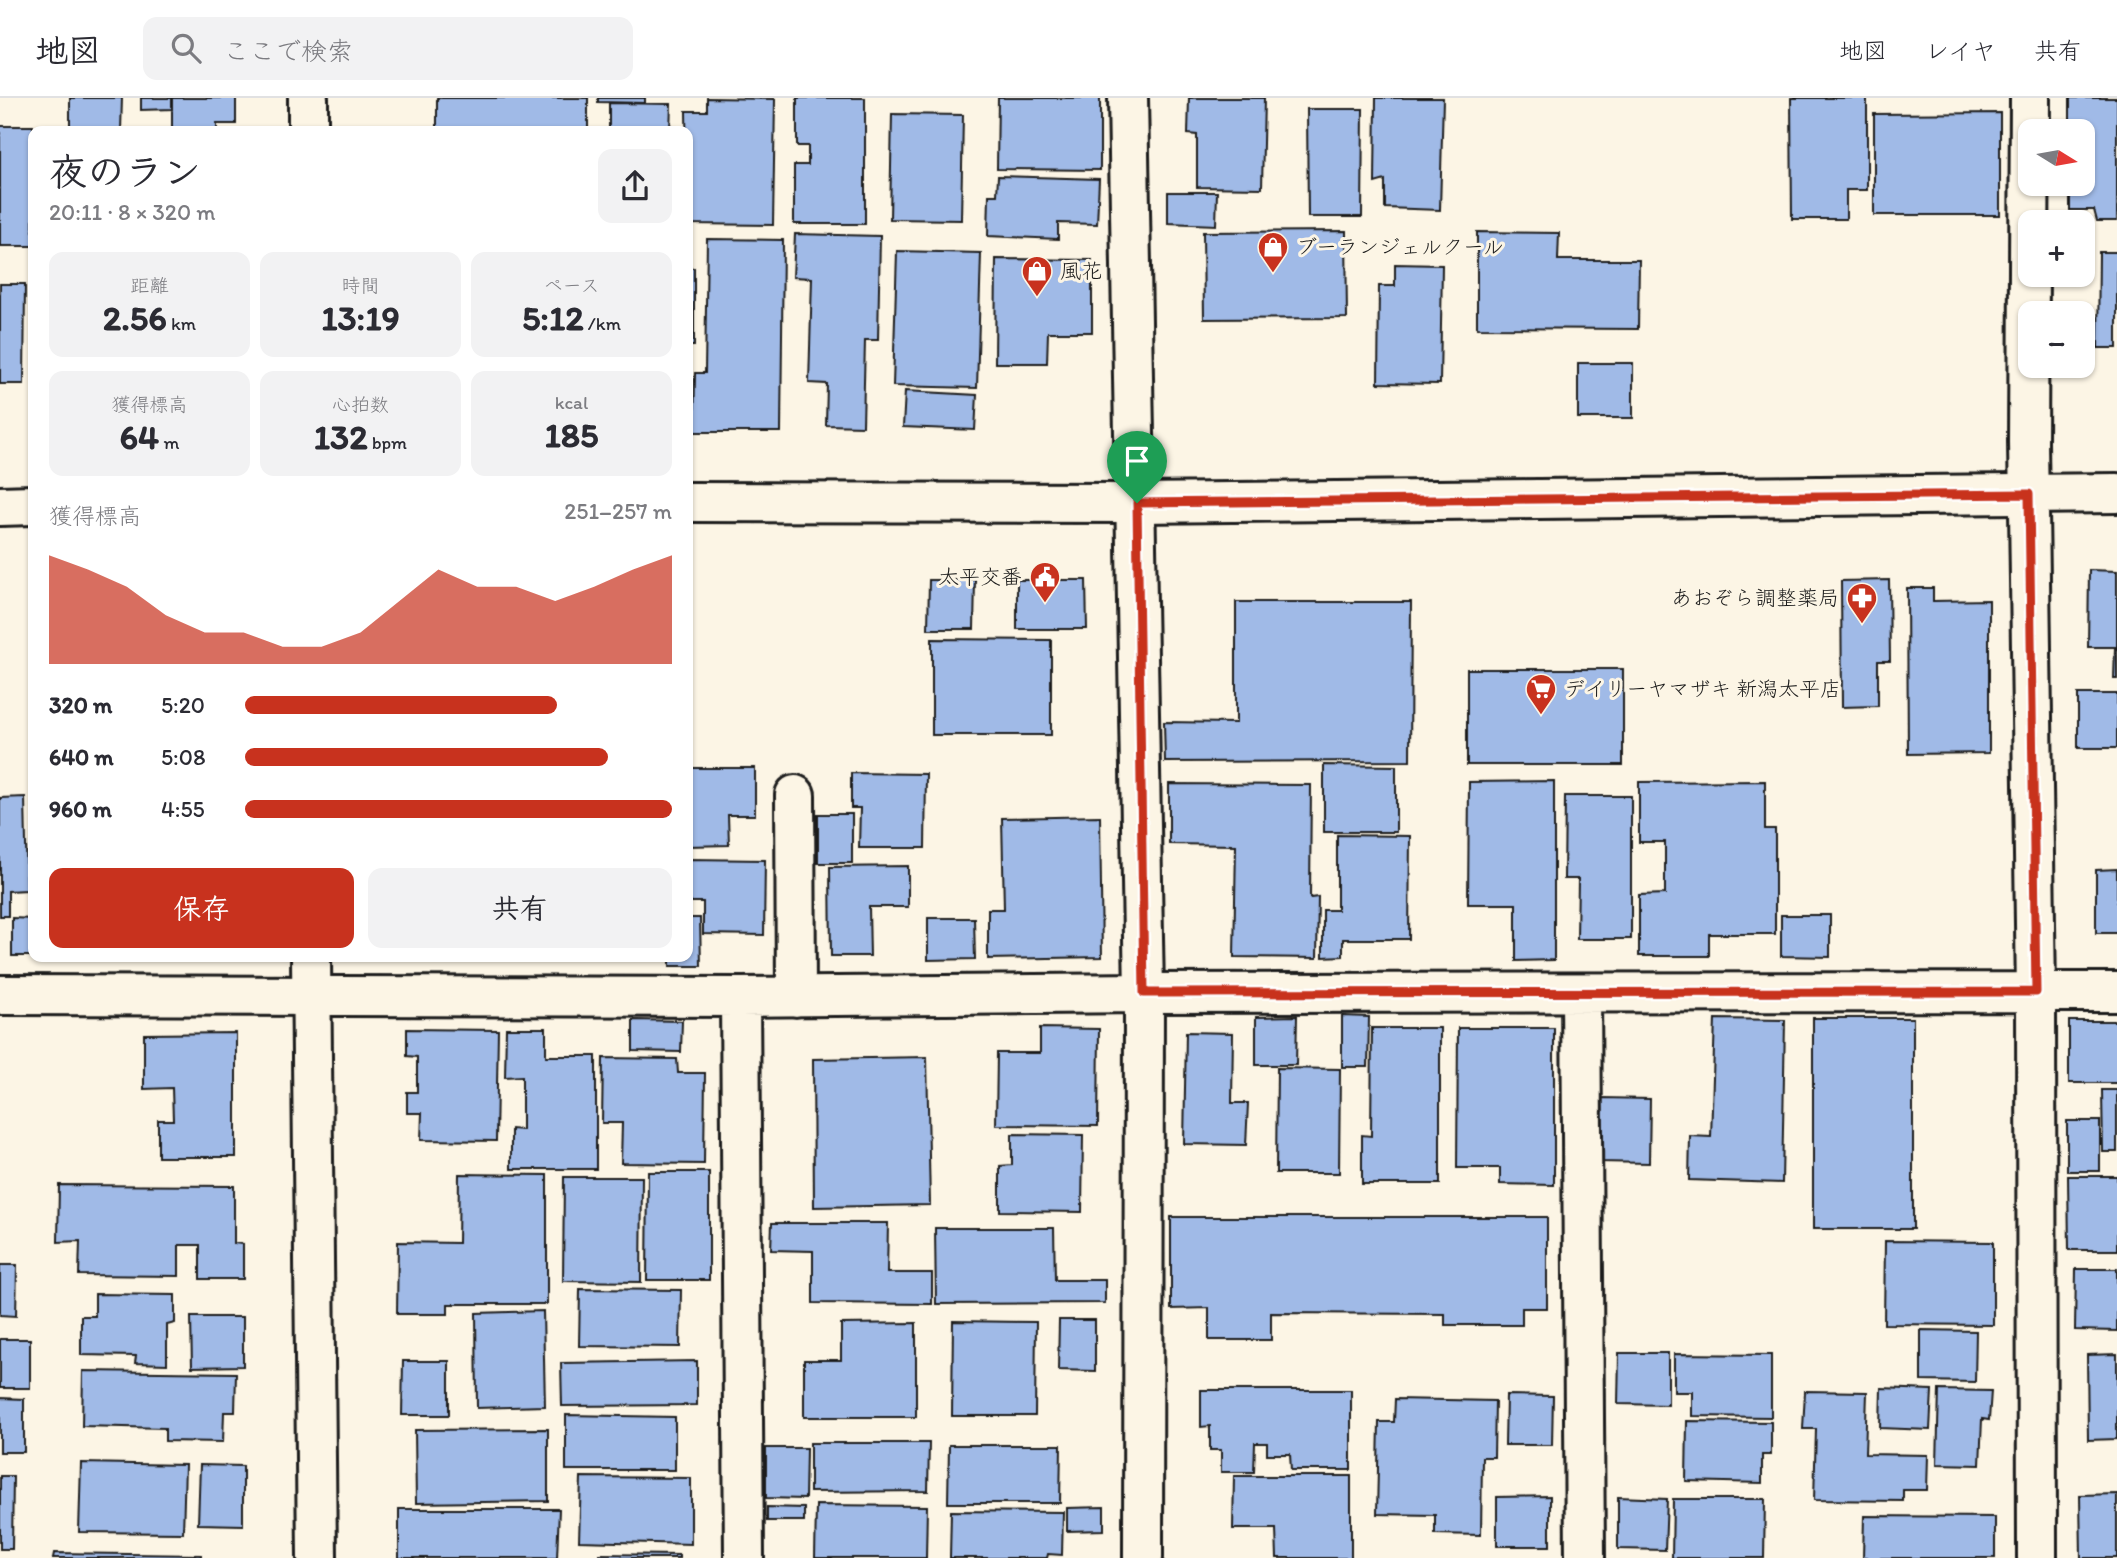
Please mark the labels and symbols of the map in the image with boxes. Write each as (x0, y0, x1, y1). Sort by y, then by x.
north arrow (2018, 119, 2095, 196)
shop icon: ブーランジェルクール (1256, 230, 1290, 274)
place label: ブーランジェルクール (1296, 234, 1504, 259)
shop icon: 風花 (1020, 254, 1054, 298)
place label: 風花 (1060, 258, 1102, 283)
pin (1107, 431, 1167, 503)
public building icon: 太平交番 (1028, 560, 1062, 604)
place label: 太平交番 (938, 564, 1022, 589)
pharmacy icon: あおぞら調整薬局 (1845, 581, 1879, 625)
place label: あおぞら調整薬局 (1671, 585, 1839, 610)
supermarket icon: デイリーヤマザキ 新潟太平店 (1524, 672, 1558, 716)
place label: デイリーヤマザキ 新潟太平店 (1564, 676, 1841, 701)

